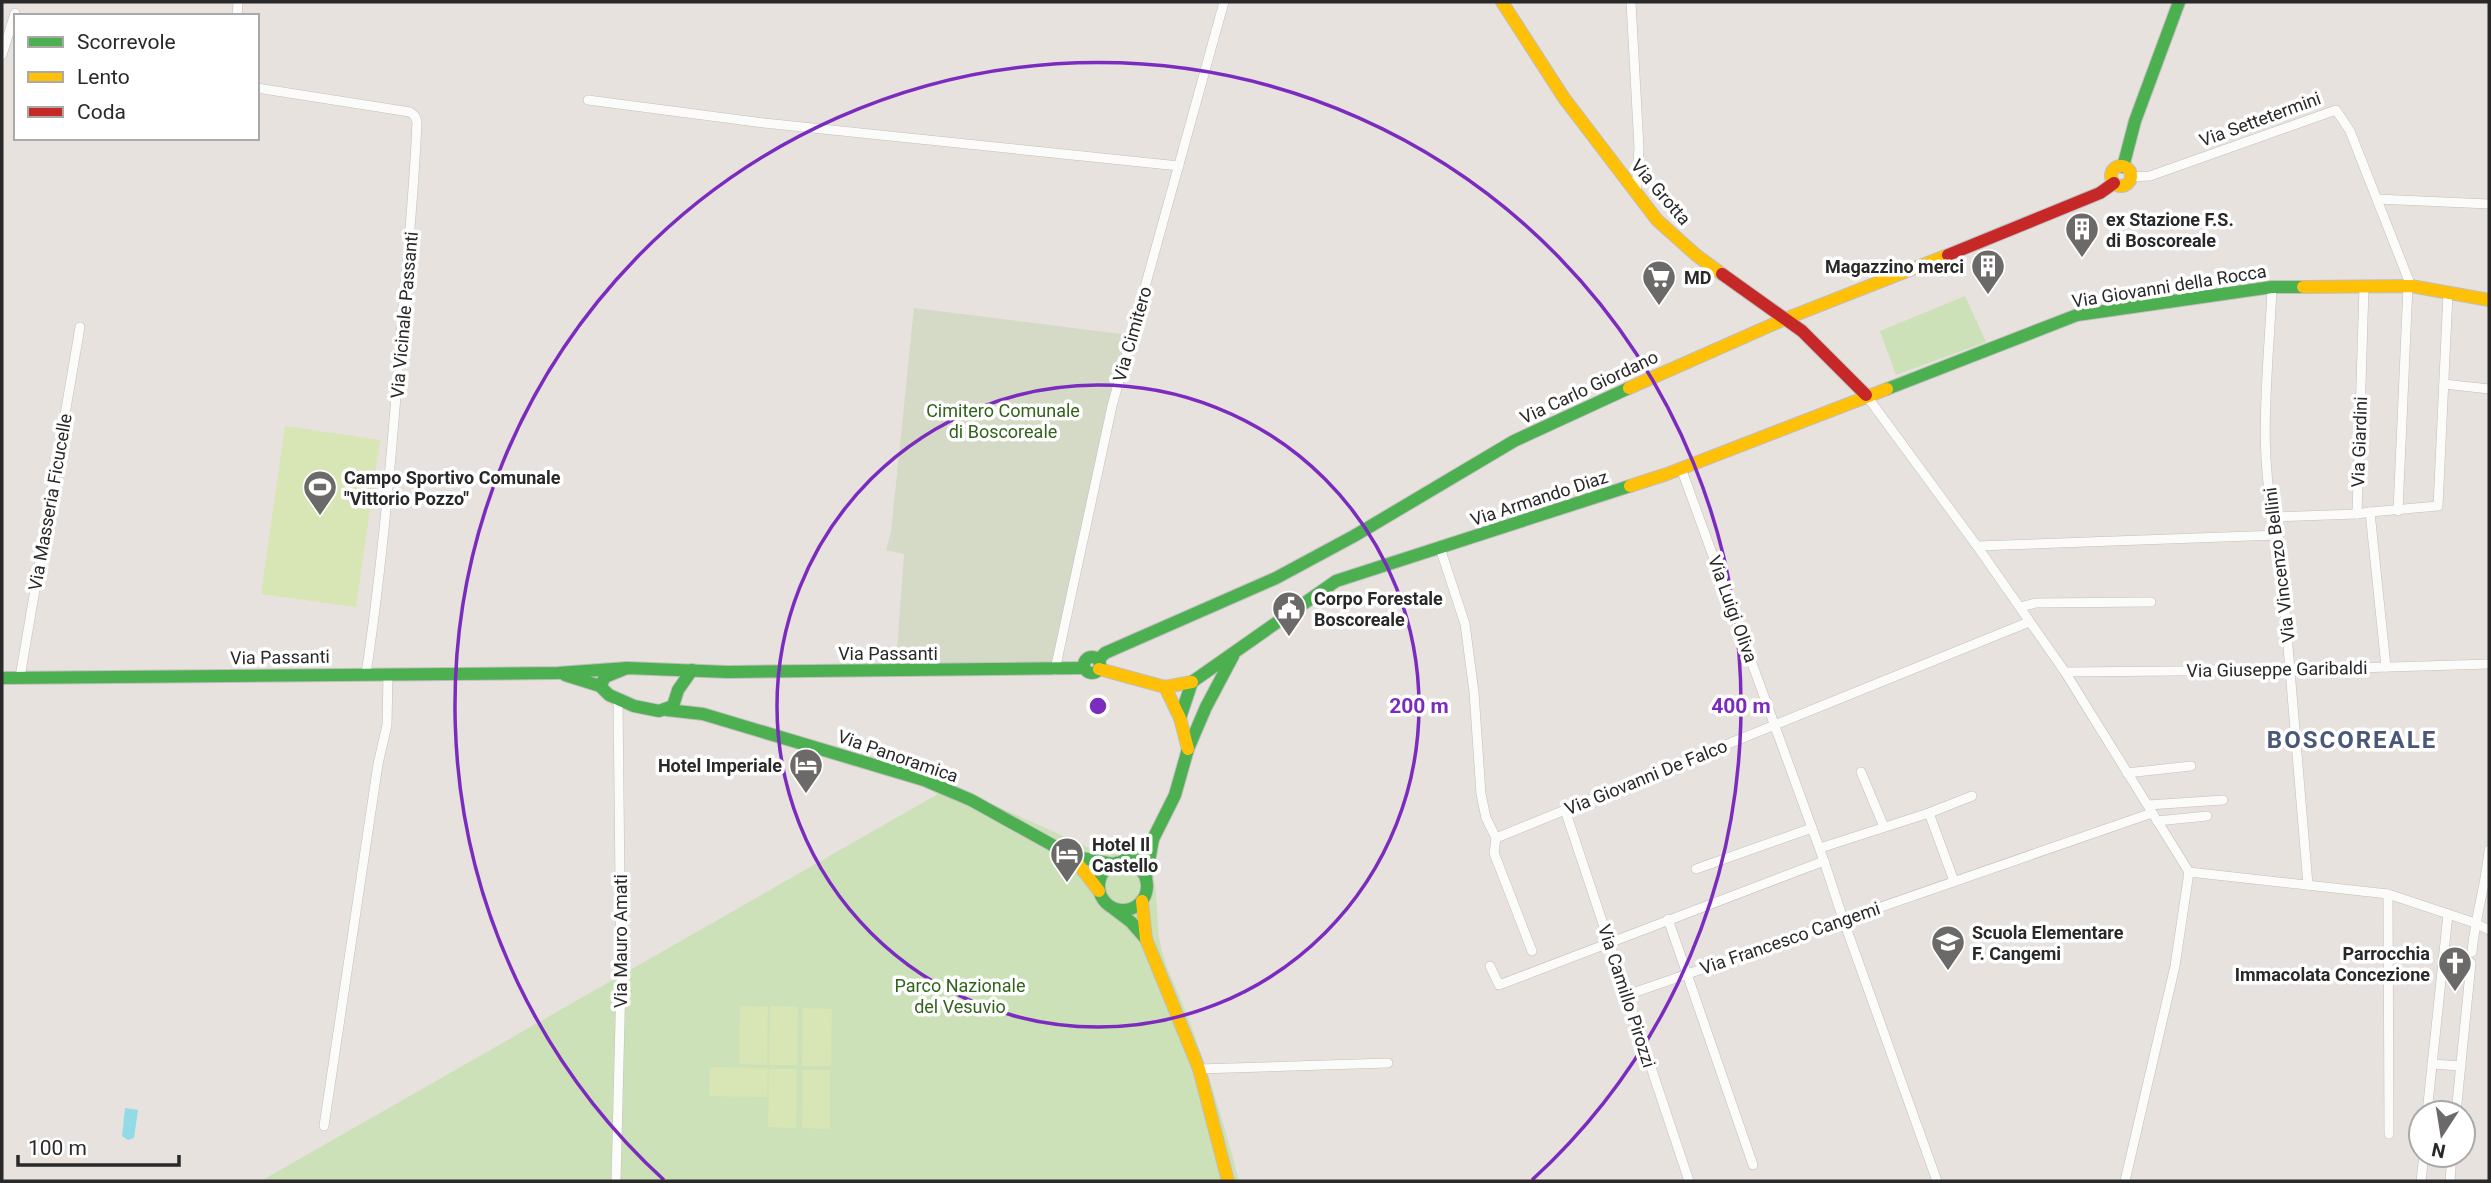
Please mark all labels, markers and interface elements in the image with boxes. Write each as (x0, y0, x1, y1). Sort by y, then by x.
legend (14, 14, 259, 140)
text: Scorrevole (77, 30, 176, 54)
text: Lento (77, 65, 130, 89)
street label: Via Settetermini (2196, 87, 2324, 151)
text: Coda (77, 100, 126, 124)
street label: Via Grotta (1627, 155, 1695, 229)
place label: ex Stazione F.S. di Boscoreale (2106, 209, 2234, 251)
building icon: ex Stazione F.S. di Boscoreale (2063, 210, 2101, 259)
street label: Via Vicinale Passanti (386, 231, 422, 399)
building icon: Magazzino merci (1969, 247, 2007, 296)
place label: Magazzino merci (1825, 256, 1964, 277)
supermarket icon: MD (1640, 258, 1678, 307)
street label: Via Giovanni della Rocca (2070, 260, 2268, 312)
place label: MD (1684, 267, 1711, 288)
street label: Via Cimitero (1108, 284, 1156, 384)
street label: Via Carlo Giordano (1517, 346, 1661, 428)
street label: Via Giardini (2347, 396, 2371, 488)
park label: Cimitero Comunale di Boscoreale (926, 400, 1080, 442)
street label: Via Masseria Ficucelle (24, 412, 76, 592)
street label: Via Armando Diaz (1468, 466, 1610, 530)
place label: Campo Sportivo Comunale "Vittorio Pozzo" (344, 467, 561, 509)
sports icon: Campo Sportivo Comunale "Vittorio Pozzo" (301, 468, 339, 517)
street label: Via Vincenzo Bellini (2259, 486, 2299, 644)
street label: Via Luigi Oliva (1704, 553, 1762, 665)
place label: Corpo Forestale Boscoreale (1314, 588, 1443, 630)
public building icon: Corpo Forestale Boscoreale (1270, 589, 1308, 638)
street label: Via Passanti (838, 643, 938, 664)
street label: Via Passanti (230, 646, 330, 668)
street label: Via Giuseppe Garibaldi (2186, 657, 2368, 681)
centre of rings (1086, 694, 1110, 718)
text: 200 m (1389, 694, 1449, 718)
text: 400 m (1711, 694, 1771, 718)
street label: Via Panoramica (835, 726, 961, 786)
district label: BOSCOREALE (2267, 726, 2437, 754)
street label: Via Giovanni De Falco (1562, 735, 1730, 819)
hotel icon: Hotel Imperiale (787, 746, 825, 795)
place label: Hotel Imperiale (658, 755, 782, 776)
place label: Hotel Il Castello (1092, 834, 1158, 876)
hotel icon: Hotel Il Castello (1048, 835, 1086, 884)
street label: Via Mauro Amati (610, 874, 631, 1008)
street label: Via Francesco Cangemi (1697, 897, 1883, 979)
street label: Via Camillo Pirozzi (1594, 922, 1660, 1070)
place label: Scuola Elementare F. Cangemi (1972, 922, 2124, 964)
school or university icon: Scuola Elementare F. Cangemi (1929, 923, 1967, 972)
place label: Parrocchia Immacolata Concezione (2235, 943, 2430, 985)
church icon: Parrocchia Immacolata Concezione (2436, 944, 2474, 993)
park label: Parco Nazionale del Vesuvio (895, 975, 1026, 1017)
north arrow (2407, 1099, 2477, 1169)
scale bar (18, 1124, 178, 1168)
text: 100 m (28, 1136, 87, 1160)
text: N (2430, 1137, 2448, 1163)

